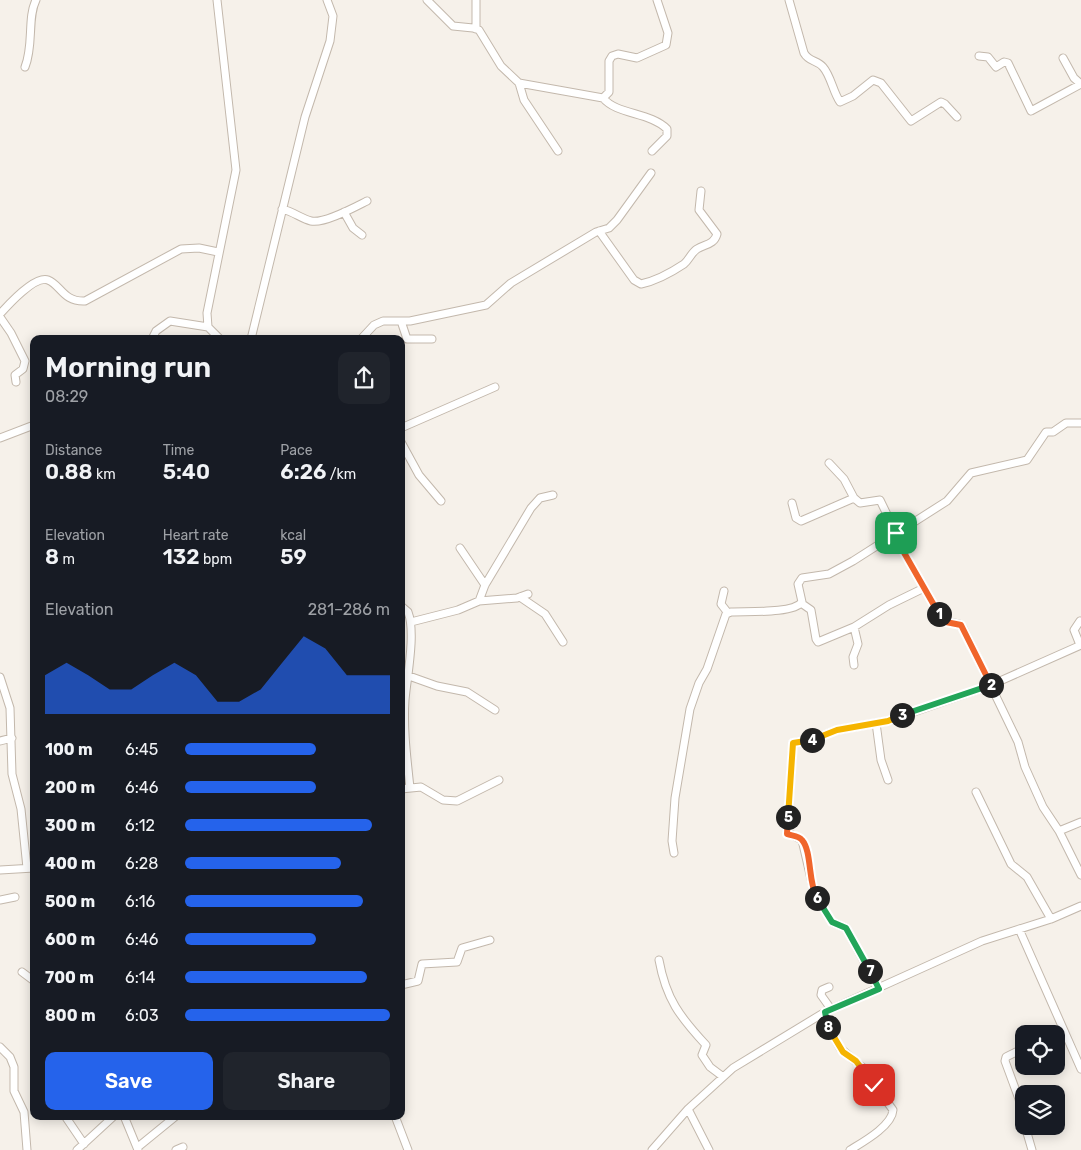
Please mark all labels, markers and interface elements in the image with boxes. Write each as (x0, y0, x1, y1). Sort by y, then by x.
text: Morning run (45, 351, 211, 384)
button: share (338, 352, 390, 404)
text: 08:29 (45, 387, 88, 406)
text: Distance (45, 442, 102, 459)
text: Time (163, 442, 194, 459)
text: Pace (280, 442, 312, 459)
text: 0.88 (45, 459, 92, 484)
text: 5:40 (163, 459, 210, 484)
text: 6:26 (280, 459, 326, 484)
text: km (92, 466, 116, 483)
text: /km (326, 466, 356, 483)
pin (875, 512, 917, 554)
icon: arrive (882, 519, 910, 547)
text: Elevation (45, 527, 105, 544)
text: Heart rate (163, 527, 229, 544)
text: kcal (280, 527, 306, 544)
text: 8 (45, 544, 59, 569)
text: 132 (163, 544, 200, 569)
text: 59 (280, 544, 307, 569)
text: m (59, 551, 75, 568)
text: bpm (200, 551, 232, 568)
text: Elevation (45, 600, 114, 619)
text: 281–286 m (308, 600, 390, 619)
pin: 1 (926, 602, 952, 626)
text: 1 (936, 606, 943, 623)
pin: 2 (978, 672, 1004, 698)
text: 2 (987, 677, 996, 694)
pin: 3 (890, 702, 914, 728)
text: 3 (898, 707, 907, 724)
pin: 4 (800, 728, 824, 752)
text: 4 (808, 732, 817, 749)
text: 100 m (45, 740, 93, 759)
text: 6:45 (125, 740, 158, 759)
text: 200 m (45, 778, 95, 797)
text: 6:46 (125, 778, 158, 797)
pin: 5 (776, 804, 800, 830)
text: 5 (784, 809, 793, 826)
text: 300 m (45, 816, 95, 835)
text: 6:12 (125, 816, 155, 835)
text: 400 m (45, 854, 96, 873)
text: 6:28 (125, 854, 158, 873)
pin: 6 (804, 886, 830, 910)
text: 6 (813, 890, 822, 907)
text: 500 m (45, 892, 95, 911)
text: 6:16 (125, 892, 155, 911)
text: 600 m (45, 930, 95, 949)
text: 6:46 (125, 930, 158, 949)
pin: 7 (858, 958, 882, 984)
text: 7 (866, 963, 875, 980)
text: 700 m (45, 968, 94, 987)
text: 6:14 (125, 968, 156, 987)
text: 800 m (45, 1006, 96, 1025)
text: 6:03 (125, 1006, 159, 1025)
pin: 8 (816, 1014, 840, 1040)
text: 8 (824, 1019, 833, 1036)
map controls (1015, 1025, 1065, 1135)
button: locate (1015, 1025, 1065, 1075)
button: Save (45, 1052, 213, 1110)
button: Share (223, 1052, 390, 1110)
pin (853, 1064, 895, 1106)
icon: check (860, 1071, 888, 1099)
button: layers (1015, 1085, 1065, 1135)

